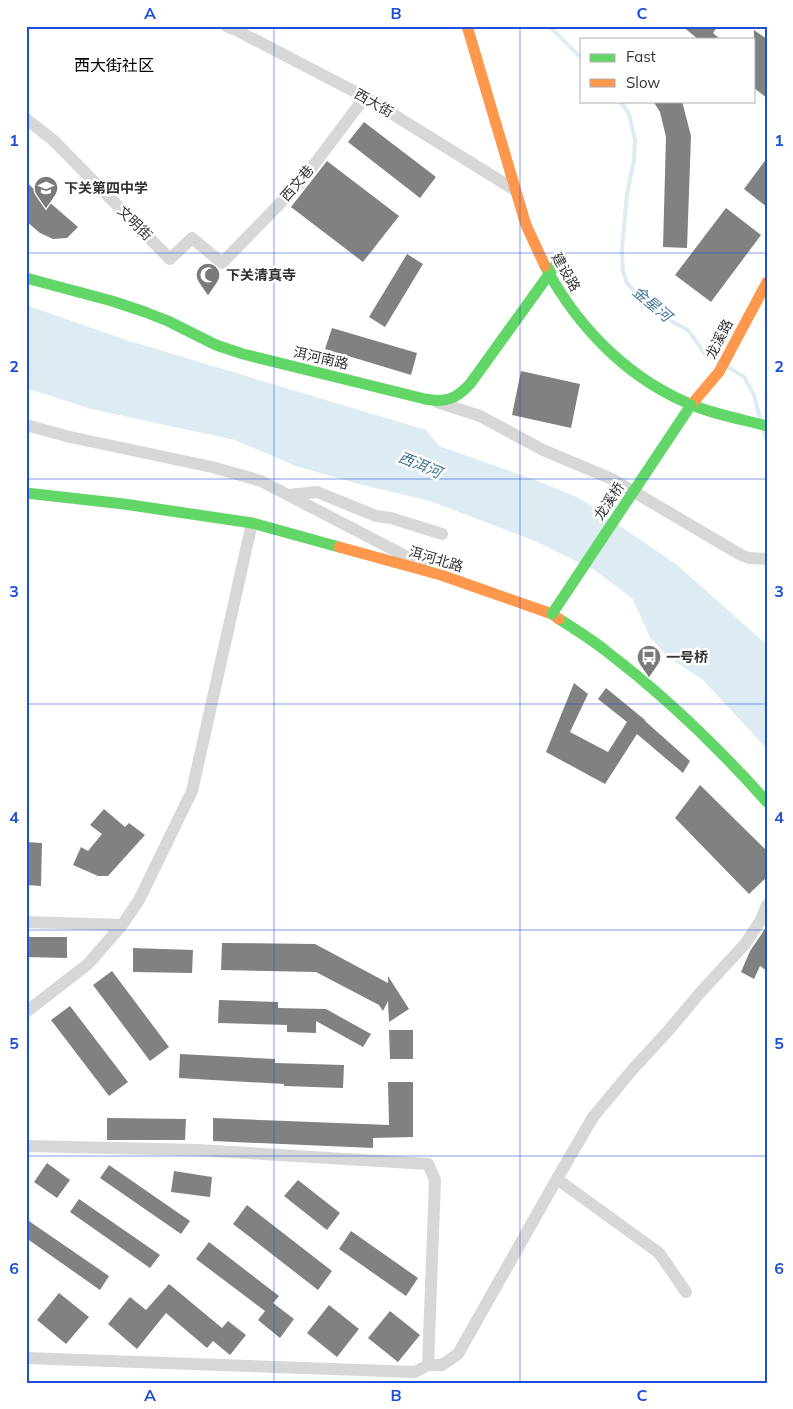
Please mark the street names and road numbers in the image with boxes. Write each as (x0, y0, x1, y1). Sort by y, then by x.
street label: 西大街 (351, 85, 397, 121)
street label: 西文巷 (276, 161, 318, 205)
street label: 文明街 (114, 202, 156, 244)
street label: 建设路 (548, 249, 584, 295)
street label: 龙溪路 (701, 316, 737, 362)
street label: 洱河南路 (292, 343, 350, 373)
street label: 龙溪桥 (590, 479, 628, 523)
street label: 洱河北路 (407, 542, 465, 576)

